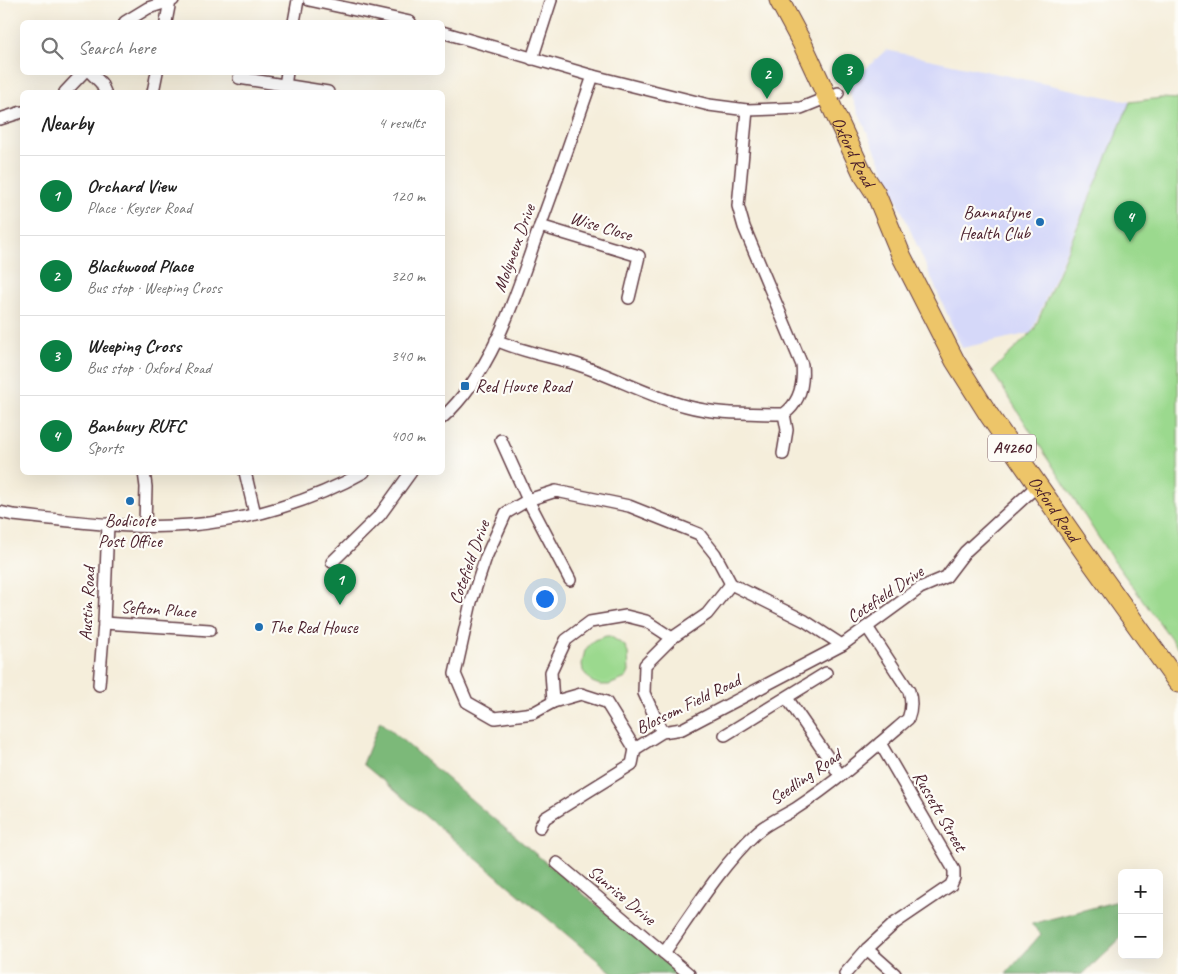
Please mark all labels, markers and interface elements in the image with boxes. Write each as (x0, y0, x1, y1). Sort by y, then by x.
search box (20, 20, 445, 75)
icon: search (38, 34, 66, 62)
text: Search here (78, 36, 155, 60)
pin: 3 (832, 54, 864, 95)
pin: 2 (751, 58, 783, 99)
text: Nearby (40, 110, 93, 136)
text: 4 results (378, 113, 425, 133)
street label: Oxford Road (827, 113, 881, 194)
text: Orchard View (87, 174, 176, 198)
text: 1 (52, 186, 60, 206)
text: 120 m (391, 186, 425, 206)
text: Place · Keyser Road (87, 198, 191, 218)
street label: Molyneux Drive (488, 200, 540, 295)
place label: Bannatyne Health Club (959, 201, 1031, 244)
pin: 4 (1114, 201, 1146, 242)
street label: Wise Close (568, 206, 636, 246)
marker: Bannatyne Health Club (1034, 216, 1046, 228)
text: Blackwood Place (87, 254, 193, 278)
text: 2 (52, 266, 60, 286)
text: 320 m (391, 266, 425, 286)
text: Bus stop · Weeping Cross (87, 278, 222, 298)
text: Weeping Cross (87, 334, 181, 358)
text: 3 (52, 346, 60, 366)
text: 340 m (391, 346, 425, 366)
text: Bus stop · Oxford Road (87, 358, 211, 378)
place label: Red House Road (475, 375, 574, 397)
marker: Red House Road (459, 380, 471, 392)
text: Banbury RUFC (87, 414, 185, 438)
text: 4 (52, 426, 60, 446)
text: 400 m (391, 426, 425, 446)
road number: A4260 (988, 434, 1036, 462)
text: Sports (87, 438, 123, 458)
street label: Oxford Road (1024, 471, 1086, 548)
marker: Bodicote Post Office (124, 495, 136, 507)
place label: Bodicote Post Office (98, 509, 163, 552)
street label: Cotefield Drive (444, 516, 495, 607)
street label: Cotefield Drive (843, 560, 928, 628)
street label: Austin Road (74, 563, 100, 642)
pin: 1 (324, 564, 356, 605)
your location (532, 586, 558, 612)
street label: Sefton Place (120, 595, 197, 623)
place label: The Red House (269, 616, 359, 638)
marker: The Red House (253, 621, 265, 633)
street label: Blossom Field Road (632, 668, 747, 739)
street label: Seedling Road (765, 743, 848, 810)
street label: Russett Street (908, 767, 973, 857)
street label: Sunrise Drive (584, 860, 661, 930)
map controls (1118, 869, 1163, 959)
button: + (1118, 869, 1163, 914)
button: − (1118, 914, 1163, 959)

